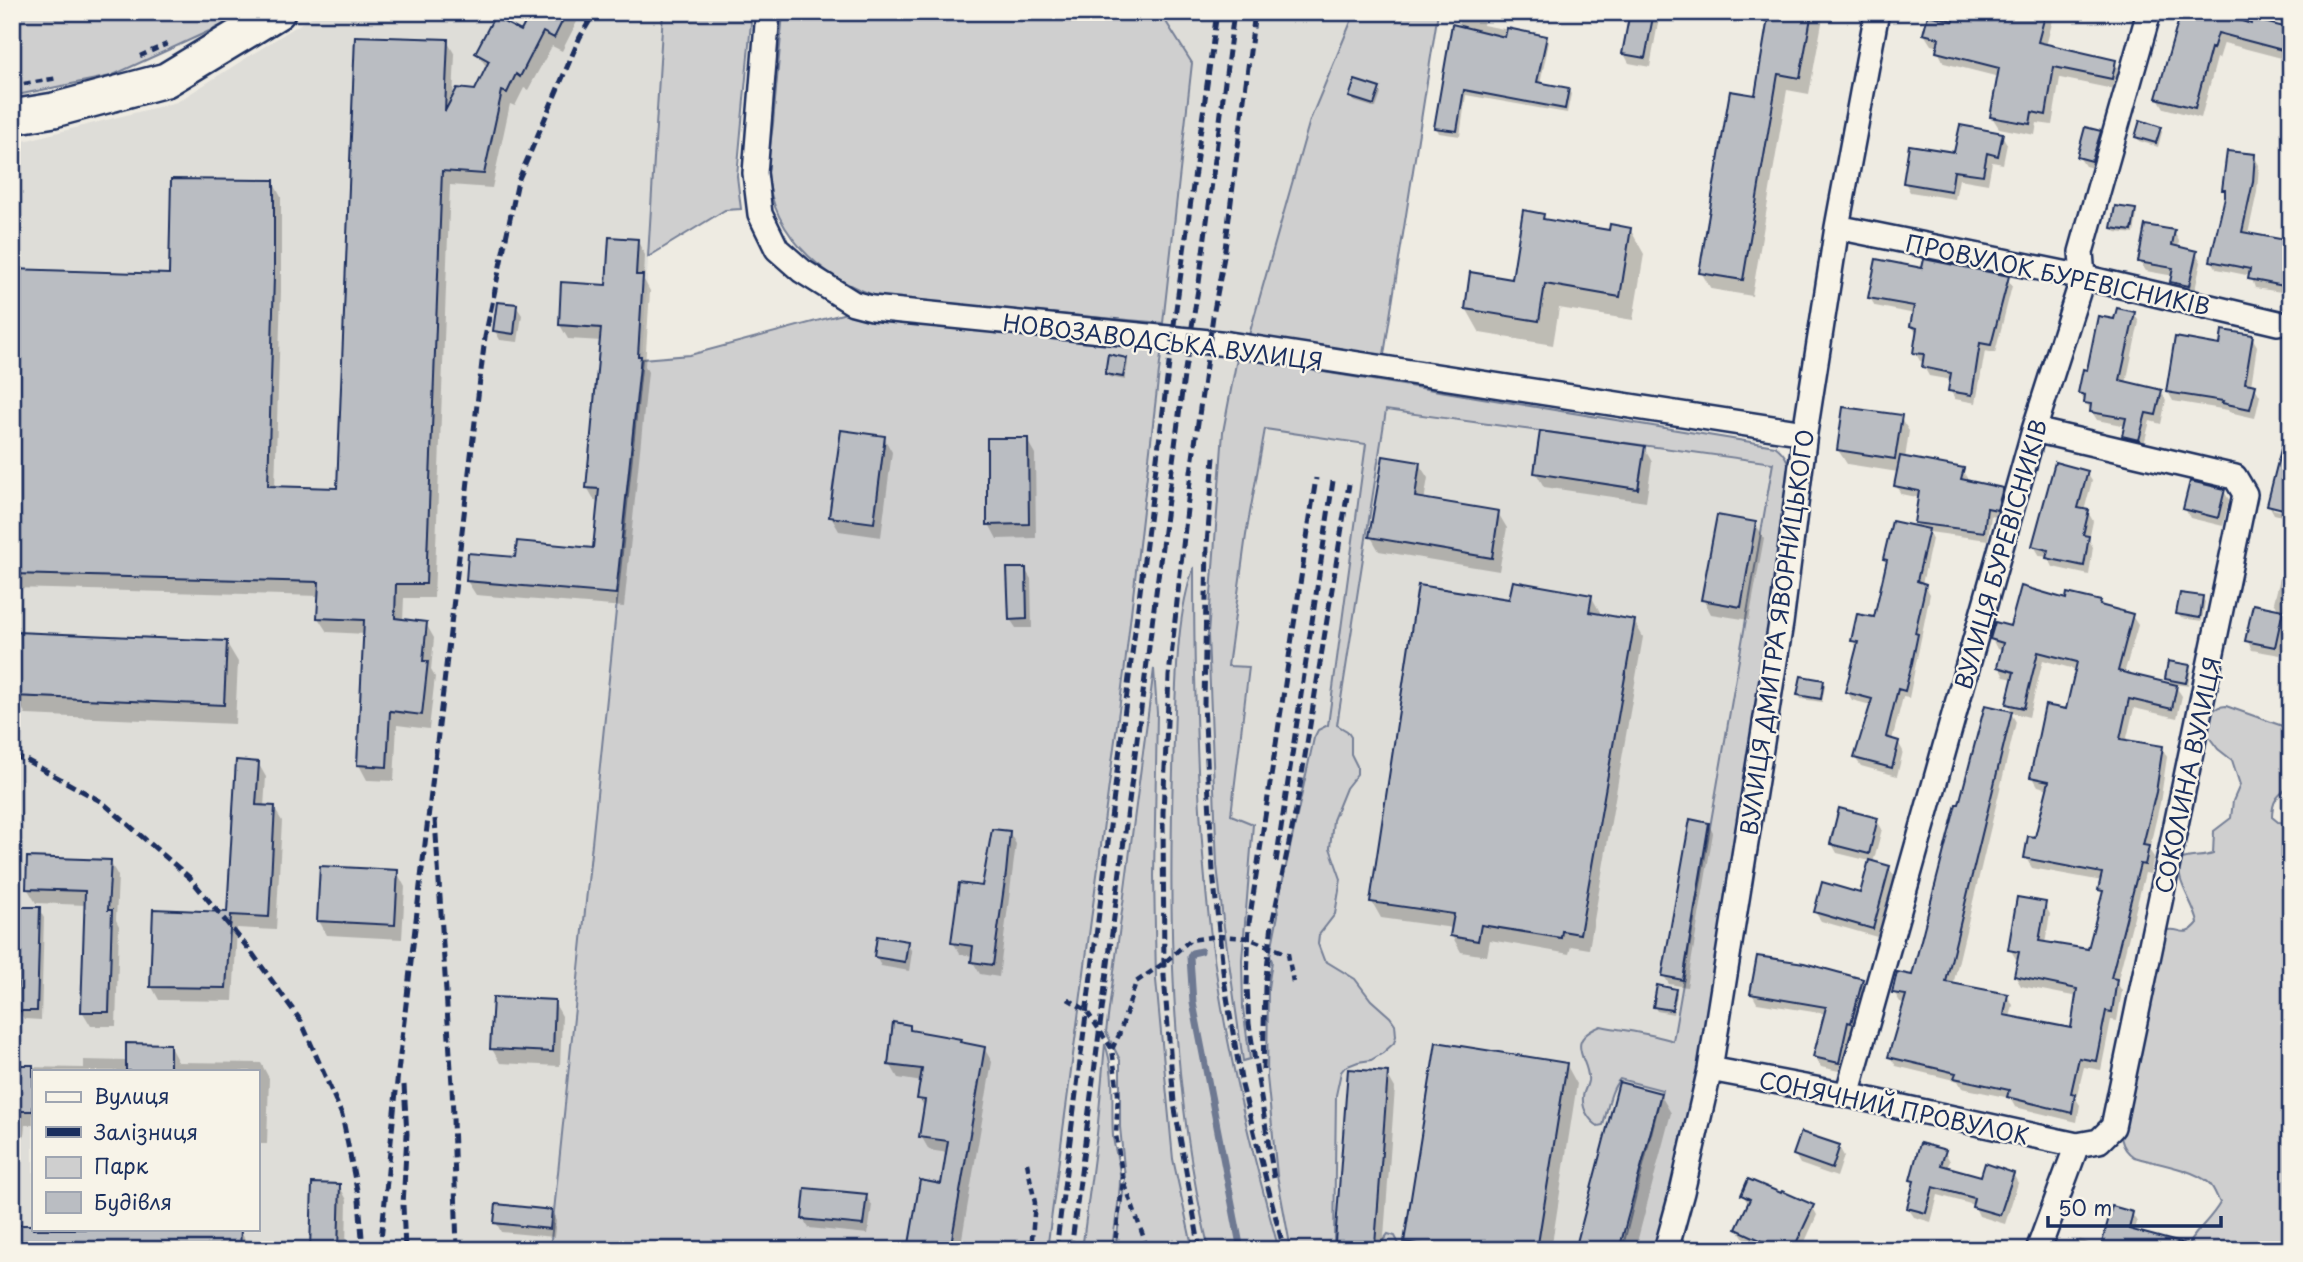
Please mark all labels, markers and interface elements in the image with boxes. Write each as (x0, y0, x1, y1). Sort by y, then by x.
street label: ПРОВУЛОК БУРЕВІСНИКІВ (1903, 225, 2213, 323)
street label: НОВОЗАВОДСЬКА ВУЛИЦЯ (1001, 304, 1325, 378)
street label: ВУЛИЦЯ БУРЕВІСНИКІВ (1945, 415, 2055, 693)
street label: ВУЛИЦЯ ДМИТРА ЯВОРНИЦЬКОГО (1730, 427, 1822, 837)
street label: СОКОЛИНА ВУЛИЦЯ (2145, 653, 2229, 897)
street label: СОНЯЧНИЙ ПРОВУЛОК (1756, 1061, 2032, 1153)
legend (32, 1070, 259, 1230)
text: Вулиця (94, 1079, 170, 1111)
text: Залізниця (93, 1115, 198, 1147)
text: Парк (94, 1149, 149, 1181)
text: Будівля (94, 1185, 172, 1217)
scale bar (2048, 1185, 2221, 1229)
text: 50 m (2058, 1191, 2112, 1223)

